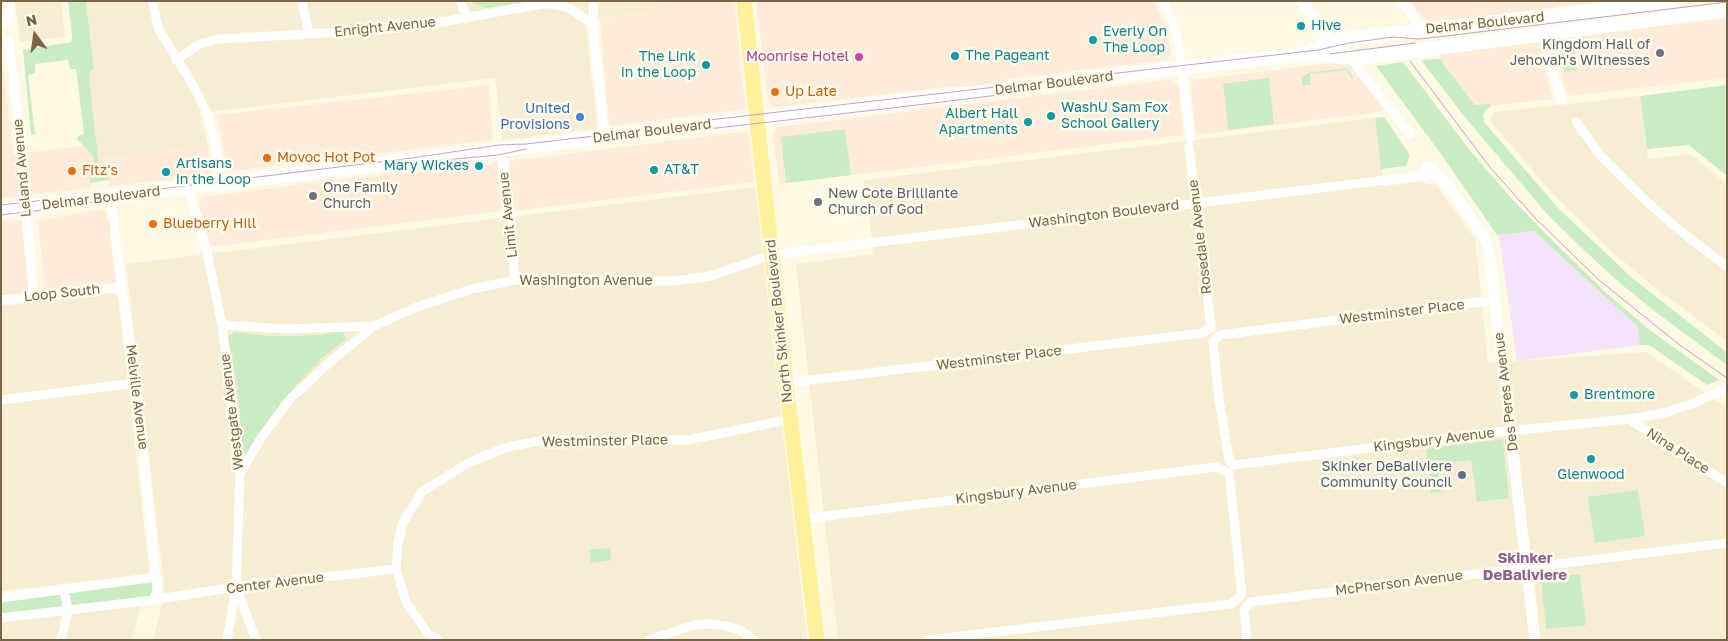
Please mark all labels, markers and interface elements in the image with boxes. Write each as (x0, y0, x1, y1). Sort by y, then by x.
street label: Delmar Boulevard (1425, 8, 1545, 38)
north arrow (10, 10, 60, 60)
text: N (24, 10, 38, 29)
street label: Enright Avenue (333, 13, 437, 41)
place label: Hive (1311, 18, 1341, 34)
marker: Hive (1295, 20, 1307, 32)
place label: Everly On The Loop (1103, 24, 1167, 56)
marker: Everly On The Loop (1087, 34, 1099, 46)
place label: Kingdom Hall of Jehovah's Witnesses (1510, 37, 1650, 70)
marker: Kingdom Hall of Jehovah's Witnesses (1654, 47, 1666, 59)
place label: The Pageant (965, 48, 1050, 64)
place label: The Link in the Loop (621, 49, 696, 82)
place label: Moonrise Hotel (746, 49, 849, 65)
marker: The Pageant (949, 50, 961, 62)
marker: Moonrise Hotel (853, 51, 865, 63)
marker: The Link in the Loop (700, 59, 712, 71)
street label: Delmar Boulevard (994, 67, 1114, 99)
place label: Up Late (785, 84, 837, 100)
marker: Up Late (769, 86, 781, 98)
place label: WashU Sam Fox School Gallery (1061, 100, 1168, 132)
place label: United Provisions (500, 101, 570, 134)
place label: Albert Hall Apartments (939, 106, 1018, 138)
marker: WashU Sam Fox School Gallery (1045, 110, 1057, 122)
marker: United Provisions (574, 111, 586, 123)
street label: Delmar Boulevard (592, 115, 712, 147)
marker: Albert Hall Apartments (1022, 116, 1034, 128)
street label: Leland Avenue (9, 118, 35, 218)
place label: Movoc Hot Pot (277, 150, 375, 166)
marker: Movoc Hot Pot (261, 152, 273, 164)
place label: Artisans in the Loop (176, 156, 251, 188)
place label: Mary Wickes (384, 158, 469, 174)
marker: Mary Wickes (473, 160, 485, 172)
place label: AT&T (664, 162, 699, 178)
place label: Fitz's (82, 163, 118, 179)
marker: AT&T (648, 164, 660, 176)
marker: Fitz's (66, 165, 78, 177)
marker: Artisans in the Loop (160, 166, 172, 178)
street label: Limit Avenue (495, 171, 521, 259)
street label: Rosedale Avenue (1185, 179, 1215, 295)
place label: One Family Church (323, 180, 398, 212)
street label: Delmar Boulevard (41, 182, 161, 214)
place label: New Cote Brilliante Church of God (828, 186, 958, 218)
marker: One Family Church (307, 190, 319, 202)
marker: New Cote Brilliante Church of God (812, 196, 824, 208)
street label: Washington Boulevard (1028, 196, 1180, 232)
place label: Blueberry Hill (163, 216, 256, 232)
marker: Blueberry Hill (147, 218, 159, 230)
street label: North Skinker Boulevard (762, 239, 796, 403)
street label: Washington Avenue (519, 273, 653, 289)
street label: Loop South (23, 281, 101, 305)
street label: Westminster Place (1338, 296, 1466, 328)
street label: Des Peres Avenue (1490, 332, 1522, 452)
street label: Westminster Place (935, 342, 1063, 374)
street label: Melville Avenue (122, 343, 152, 451)
street label: Westgate Avenue (217, 353, 247, 471)
place label: Brentmore (1584, 387, 1655, 403)
marker: Brentmore (1568, 389, 1580, 401)
street label: Kingsbury Avenue (1373, 424, 1495, 456)
street label: Nina Place (1643, 424, 1713, 478)
street label: Westminster Place (542, 432, 668, 450)
marker: Glenwood (1585, 453, 1597, 465)
place label: Skinker DeBaliviere Community Council (1320, 459, 1452, 492)
place label: Glenwood (1557, 467, 1625, 483)
marker: Skinker DeBaliviere Community Council (1456, 469, 1468, 481)
street label: Kingsbury Avenue (955, 476, 1077, 508)
district label: Skinker DeBaliviere (1483, 549, 1567, 584)
street label: McPherson Avenue (1334, 567, 1464, 599)
street label: Center Avenue (225, 569, 325, 597)

